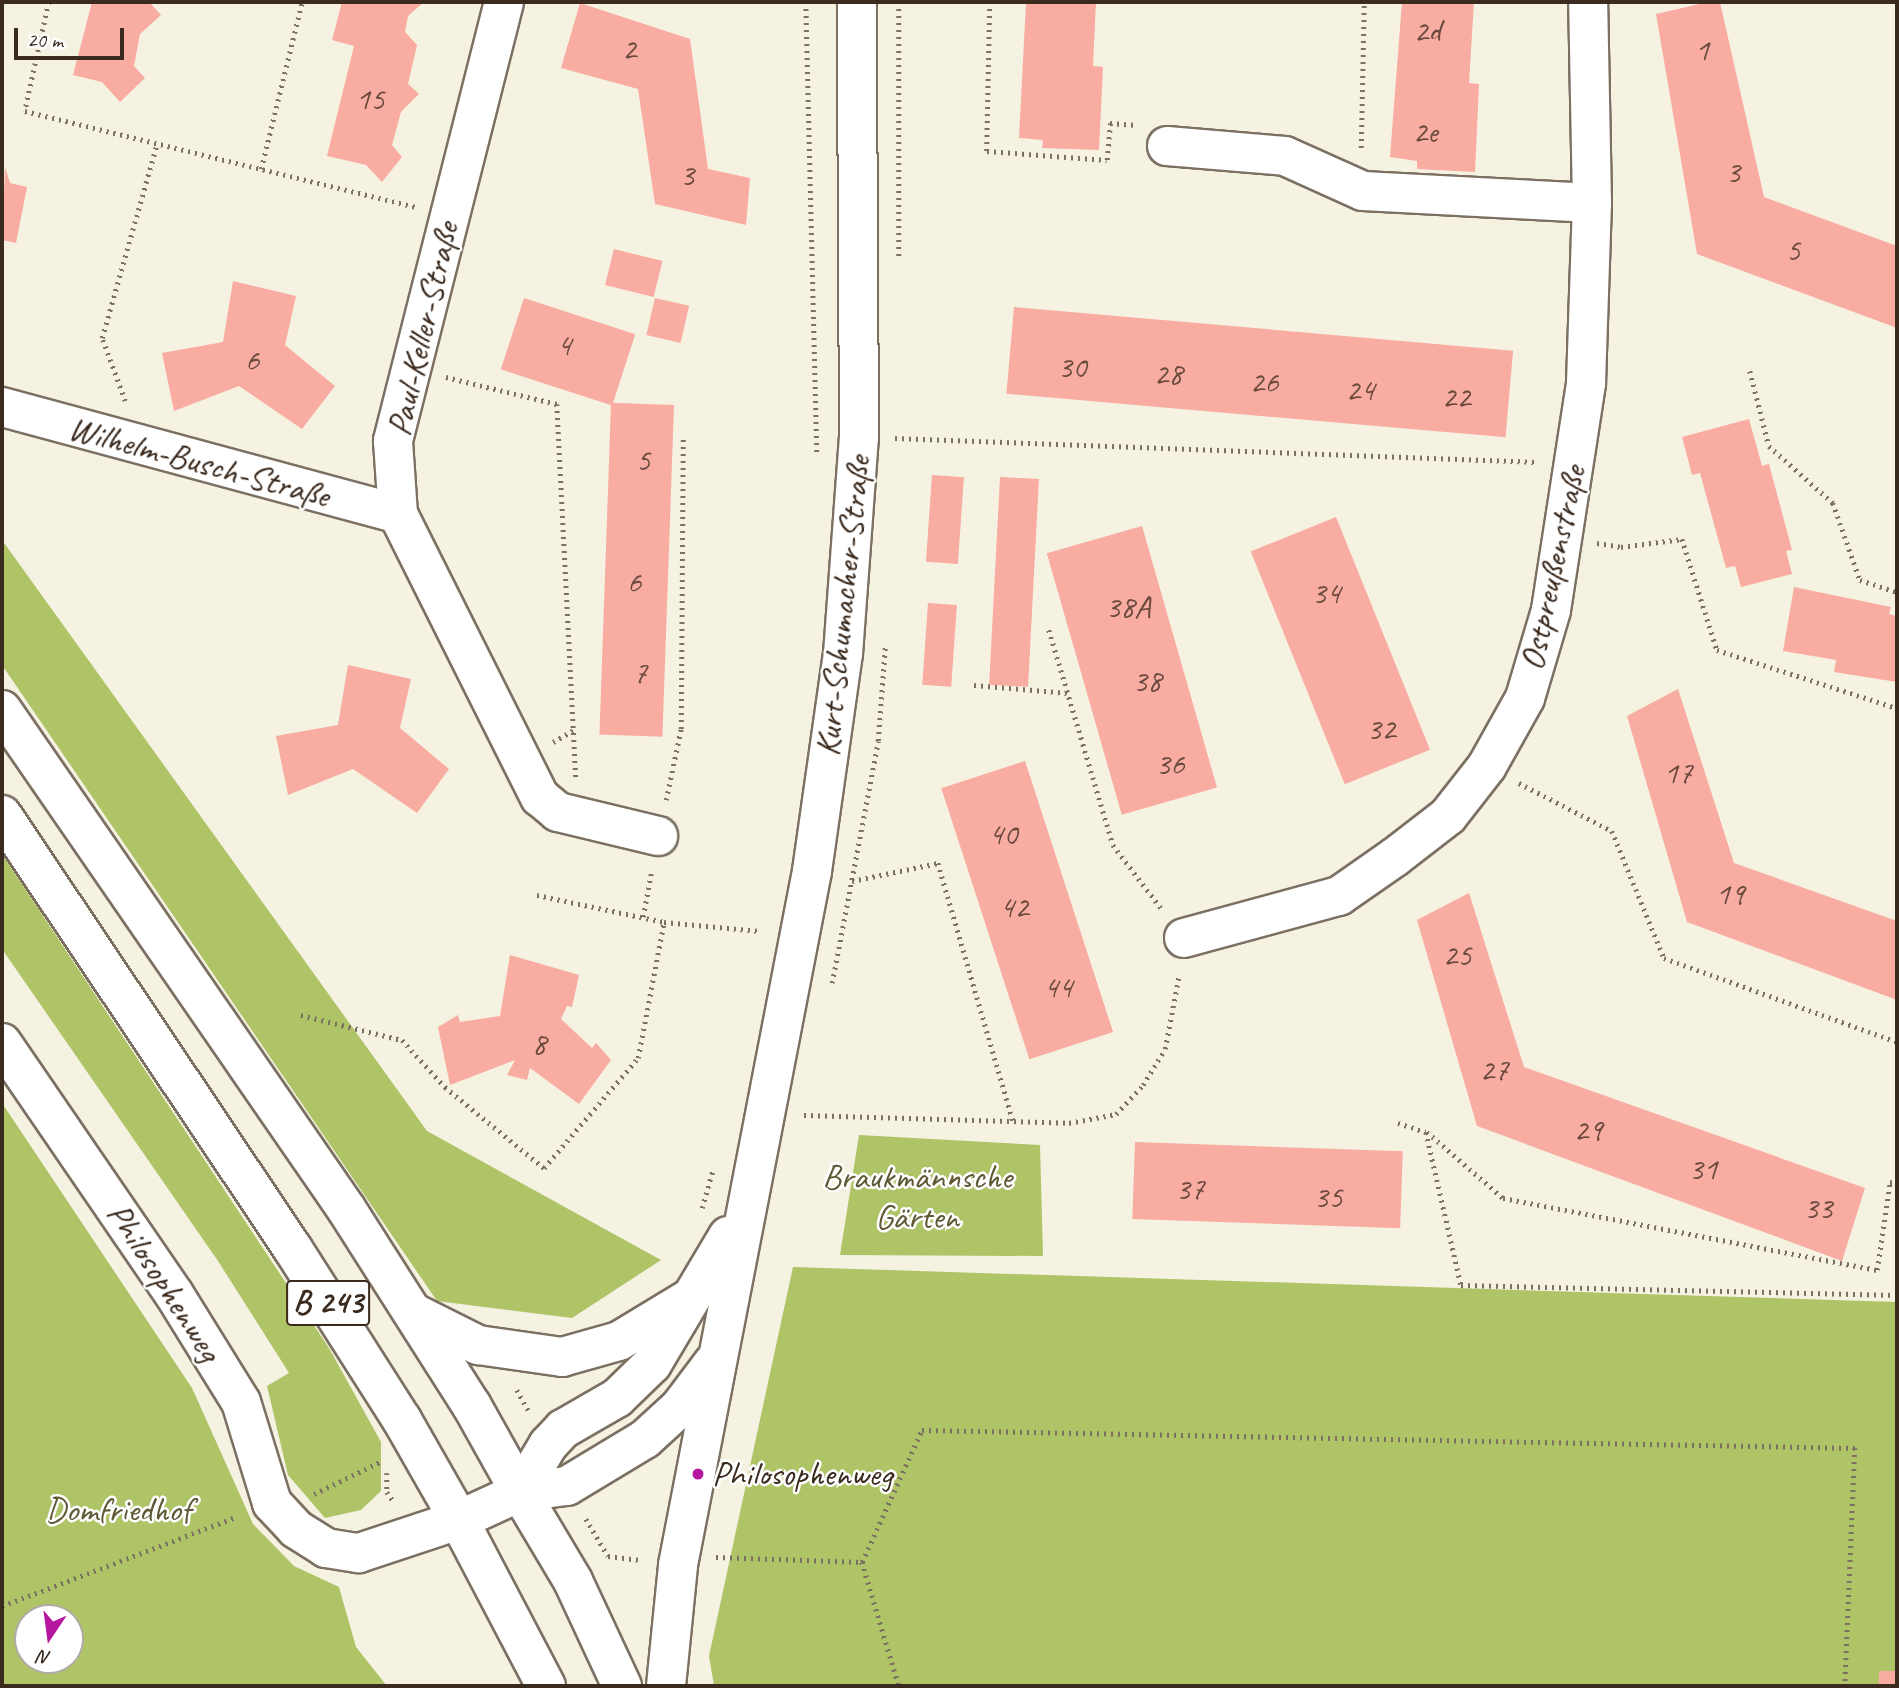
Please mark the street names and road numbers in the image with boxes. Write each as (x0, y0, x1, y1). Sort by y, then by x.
street label: Paul-Keller-Straße (378, 218, 468, 440)
street label: Wilhelm-Busch-Straße (64, 407, 334, 517)
street label: Kurt-Schumacher-Straße (806, 454, 880, 758)
street label: Ostpreußenstraße (1511, 462, 1595, 674)
street label: Philosophenweg (97, 1195, 231, 1369)
road number: B 243 (286, 1274, 370, 1332)

